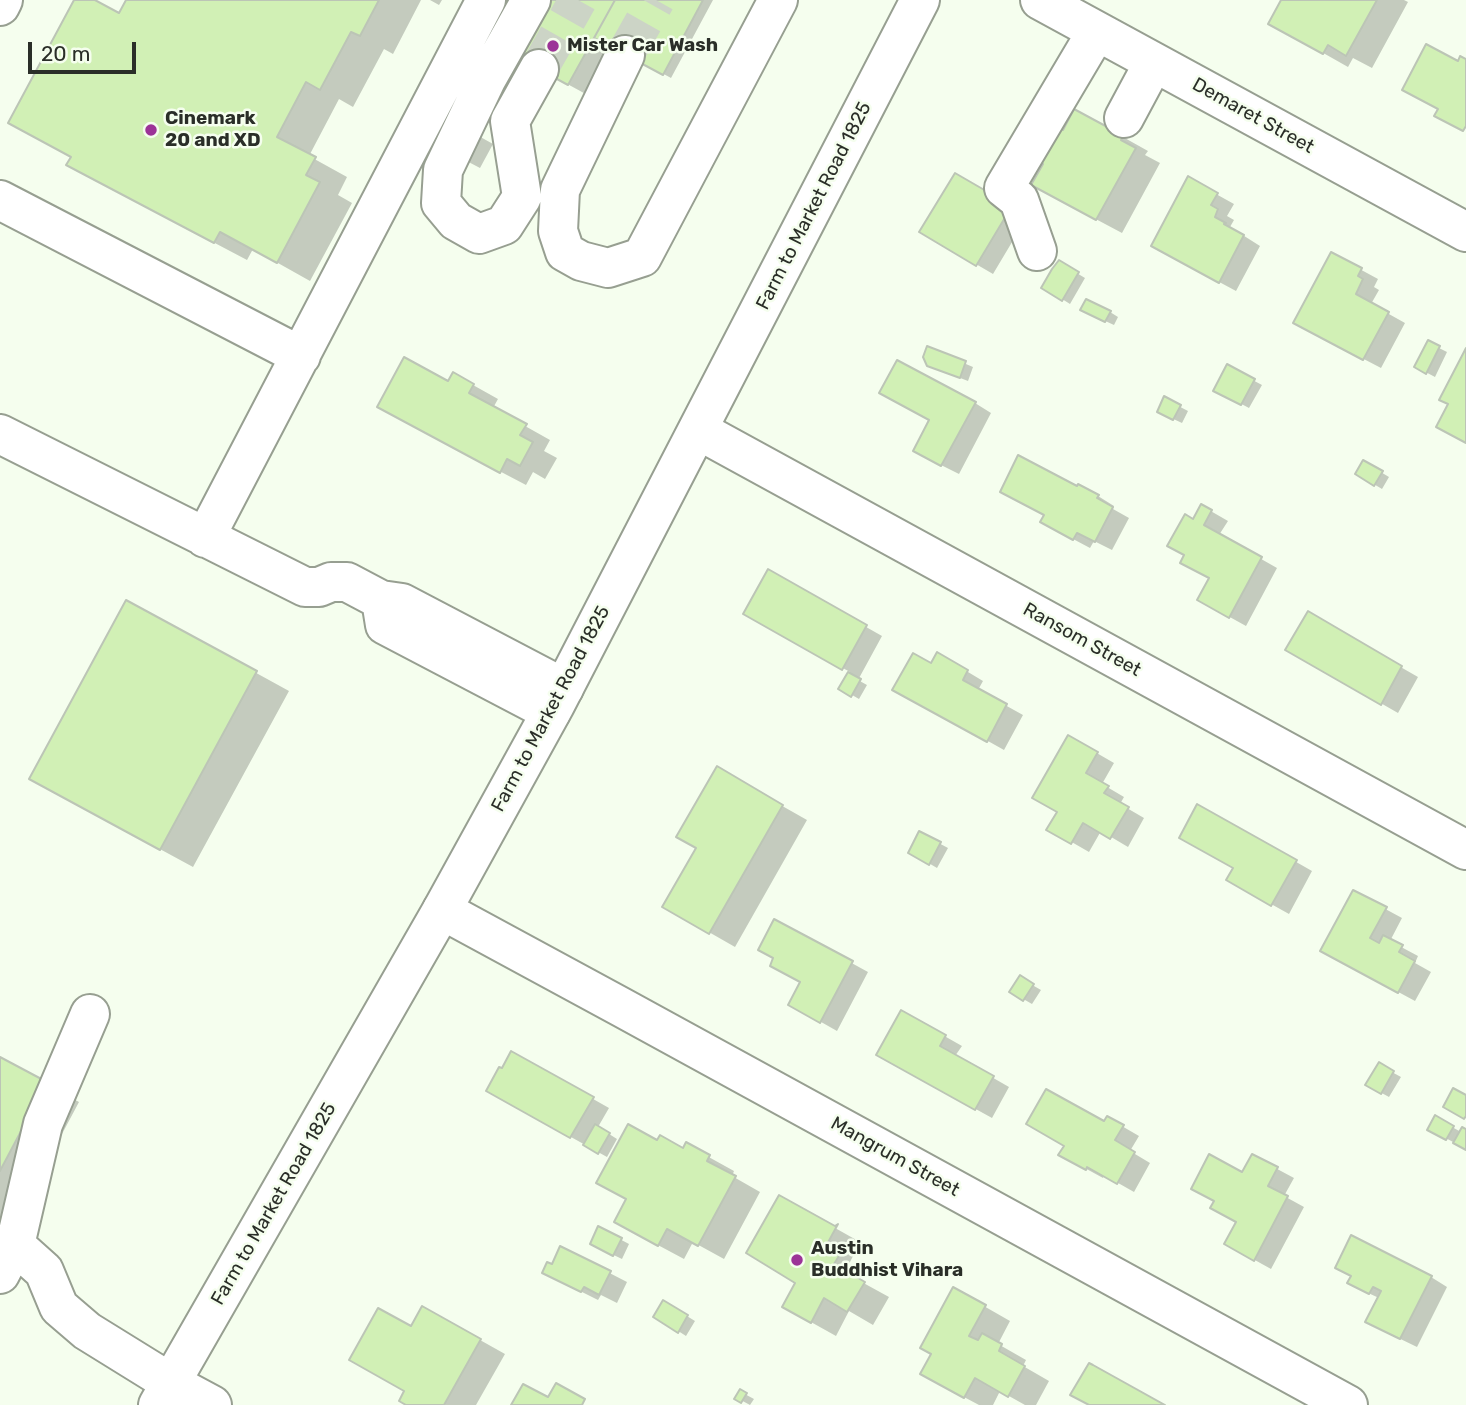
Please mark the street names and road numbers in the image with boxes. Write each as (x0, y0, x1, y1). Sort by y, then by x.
street label: Demaret Street (1188, 73, 1318, 159)
street label: Farm to Market Road 1825 (752, 98, 876, 314)
street label: Ransom Street (1019, 598, 1145, 682)
street label: Farm to Market Road 1825 (487, 602, 615, 816)
street label: Farm to Market Road 1825 (207, 1099, 341, 1309)
street label: Mangrum Street (827, 1112, 963, 1202)

